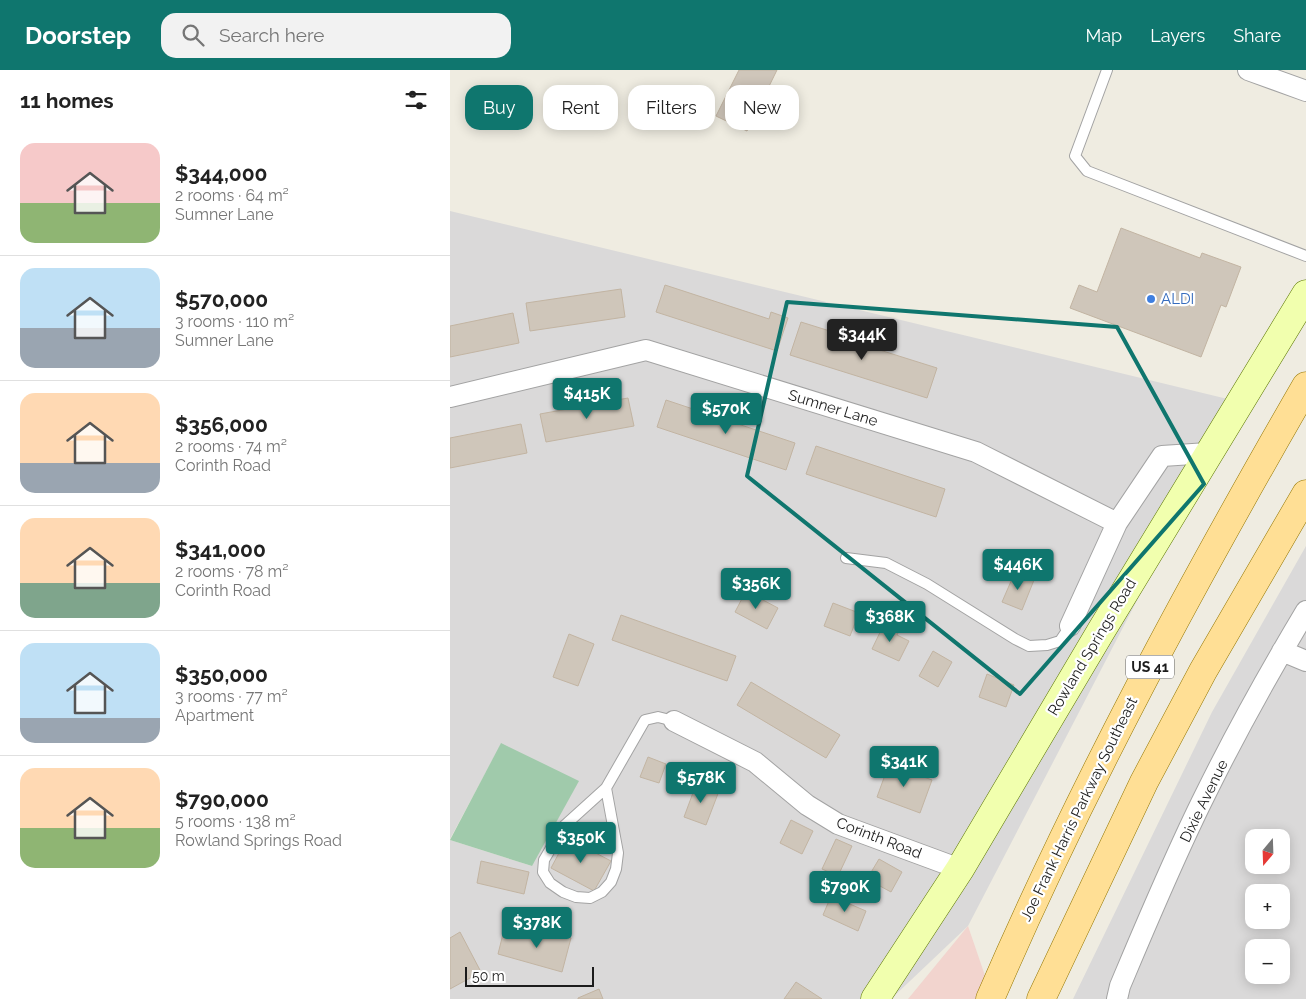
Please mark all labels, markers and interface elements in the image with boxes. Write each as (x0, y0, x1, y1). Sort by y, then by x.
search box (161, 13, 511, 58)
text: Doorstep (25, 21, 131, 50)
icon: search (179, 21, 207, 49)
text: Search here (219, 24, 325, 46)
text: Map (1086, 25, 1122, 46)
text: Layers (1150, 25, 1205, 46)
text: Share (1233, 25, 1281, 46)
chip: Buy (465, 85, 533, 130)
chip: Rent (543, 85, 618, 130)
chip: Filters (628, 85, 715, 130)
chip: New (725, 85, 799, 130)
icon: filters (402, 86, 430, 114)
text: 11 homes (20, 88, 114, 113)
text: $344,000 (175, 161, 267, 186)
icon: home (60, 163, 120, 223)
text: 2 rooms · 64 m² (175, 186, 289, 205)
text: Sumner Lane (175, 205, 274, 224)
text: $570,000 (175, 287, 268, 312)
icon: home (60, 288, 120, 348)
place label: ALDI (1161, 290, 1194, 308)
marker: ALDI (1145, 293, 1157, 305)
text: 3 rooms · 110 m² (175, 312, 294, 331)
pin: $344K (827, 318, 897, 361)
text: $344K (838, 325, 886, 344)
text: Sumner Lane (175, 331, 274, 350)
pin: $415K (552, 378, 622, 420)
text: $415K (564, 384, 610, 403)
street label: Sumner Lane (786, 386, 880, 430)
pin: $570K (691, 392, 761, 435)
text: $570K (702, 399, 750, 418)
text: $356,000 (175, 412, 268, 437)
icon: home (60, 413, 120, 473)
text: 2 rooms · 74 m² (175, 437, 287, 456)
text: Corinth Road (175, 456, 271, 475)
text: $341,000 (175, 537, 266, 562)
icon: home (60, 538, 120, 598)
pin: $446K (983, 548, 1053, 591)
text: $446K (994, 555, 1042, 574)
text: 2 rooms · 78 m² (175, 562, 288, 581)
pin: $356K (721, 568, 791, 610)
text: $356K (732, 574, 780, 593)
street label: Rowland Springs Road (1044, 575, 1140, 719)
text: Corinth Road (175, 581, 271, 600)
pin: $368K (855, 600, 925, 643)
text: $368K (865, 607, 915, 626)
road number: US 41 (1126, 656, 1174, 678)
text: $350,000 (175, 662, 268, 687)
icon: home (60, 663, 120, 723)
text: 3 rooms · 77 m² (175, 687, 288, 706)
street label: Joe Frank Harris Parkway Southeast (1017, 694, 1141, 924)
text: Apartment (175, 706, 254, 725)
pin: $341K (869, 746, 939, 788)
text: $341K (881, 752, 927, 771)
street label: Dixie Avenue (1176, 757, 1232, 845)
pin: $578K (666, 762, 736, 804)
text: $578K (677, 768, 725, 787)
text: $790,000 (175, 787, 269, 812)
icon: home (60, 788, 120, 848)
text: 5 rooms · 138 m² (175, 812, 296, 831)
street label: Corinth Road (834, 813, 924, 863)
pin: $350K (546, 822, 616, 864)
text: $350K (557, 828, 605, 847)
north arrow (1245, 829, 1290, 874)
map controls (1245, 829, 1290, 984)
text: Rowland Springs Road (175, 831, 342, 850)
pin: $790K (810, 870, 880, 913)
text: $790K (820, 877, 870, 896)
button: + (1245, 884, 1290, 929)
pin: $378K (502, 906, 572, 949)
text: $378K (513, 913, 561, 932)
button: − (1245, 939, 1290, 984)
scale bar (465, 964, 594, 987)
text: 50 m (472, 968, 505, 984)

